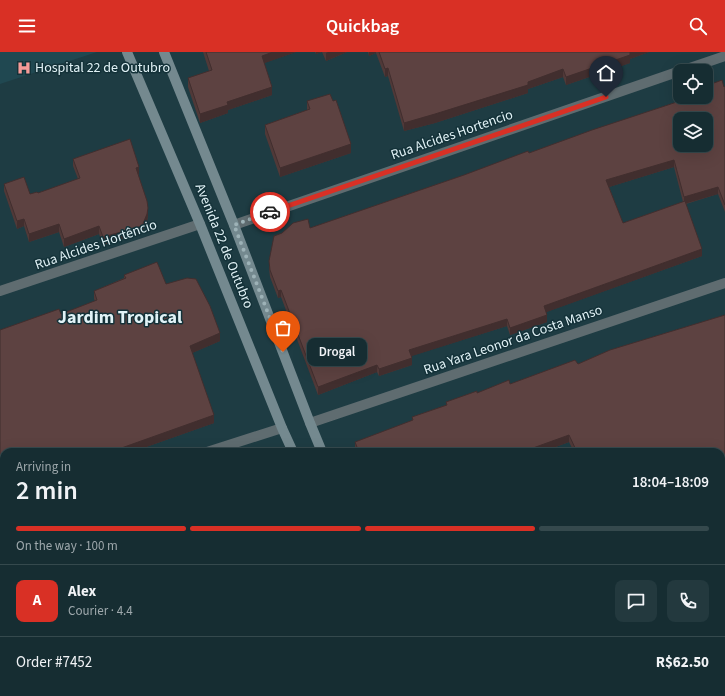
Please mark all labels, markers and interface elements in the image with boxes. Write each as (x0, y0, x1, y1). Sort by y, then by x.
text: Quickbag (326, 14, 399, 39)
icon: menu (16, 15, 38, 37)
icon: search (687, 15, 709, 37)
pin (589, 56, 623, 97)
place label: Hospital 22 de Outubro (35, 58, 170, 78)
hospital icon: Hospital 22 de Outubro (16, 60, 32, 76)
icon: home (595, 62, 617, 84)
map controls (673, 64, 713, 152)
button: locate (673, 64, 713, 104)
street label: Rua Alcides Hortencio (388, 105, 516, 165)
button: layers (673, 112, 713, 152)
street label: Avenida 22 de Outubro (190, 181, 258, 311)
courier (250, 192, 290, 232)
icon: car (259, 201, 281, 223)
street label: Rua Alcides Hortêncio (32, 215, 160, 275)
street label: Rua Yara Leonor da Costa Manso (421, 300, 605, 380)
district label: Jardim Tropical (58, 305, 182, 330)
pin (266, 311, 300, 352)
icon: bag (272, 317, 294, 339)
callout: Drogal (307, 338, 367, 366)
text: Drogal (319, 343, 355, 361)
text: Arriving in (16, 458, 71, 476)
text: 2 min (16, 472, 78, 509)
text: 18:04–18:09 (632, 472, 709, 493)
text: On the way · 100 m (16, 537, 118, 555)
button: chat (615, 580, 657, 622)
button: phone (667, 580, 709, 622)
text: Alex (68, 581, 96, 602)
text: A (33, 590, 41, 611)
text: Courier · 4.4 (68, 602, 133, 620)
text: Order #7452 (16, 652, 92, 673)
text: R$62.50 (656, 652, 709, 673)

